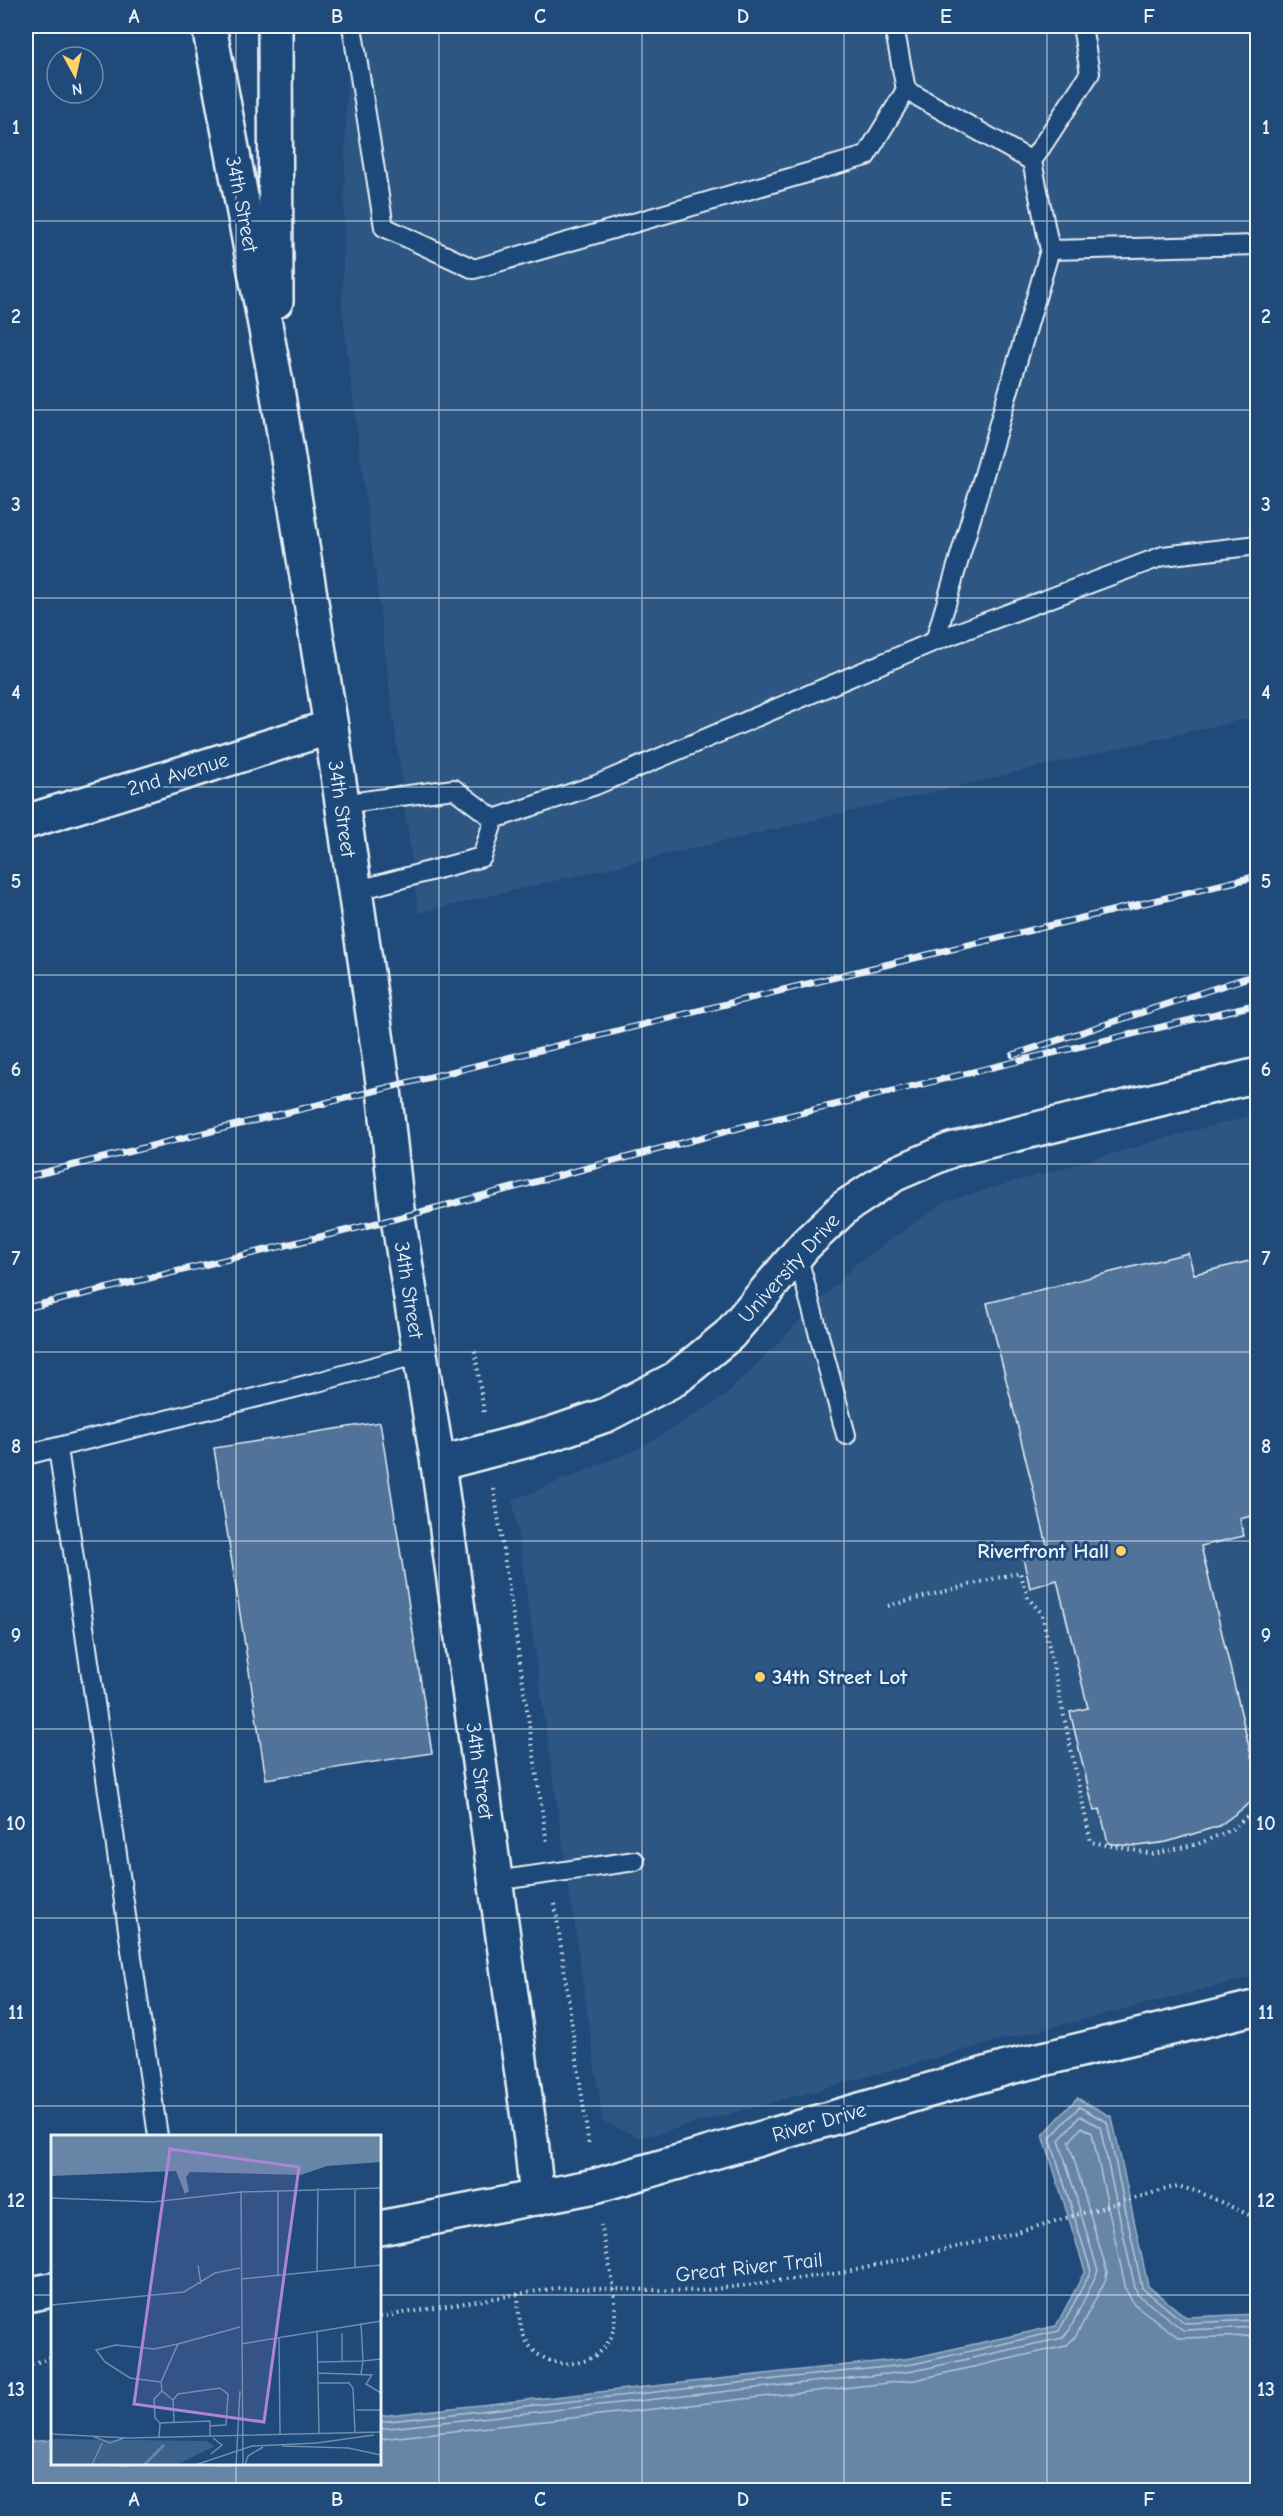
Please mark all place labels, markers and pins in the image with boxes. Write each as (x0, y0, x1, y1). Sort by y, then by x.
place label: Riverfront Hall (977, 1539, 1109, 1563)
marker: Riverfront Hall (1114, 1544, 1128, 1558)
place label: 34th Street Lot (772, 1665, 908, 1689)
marker: 34th Street Lot (753, 1670, 767, 1684)

